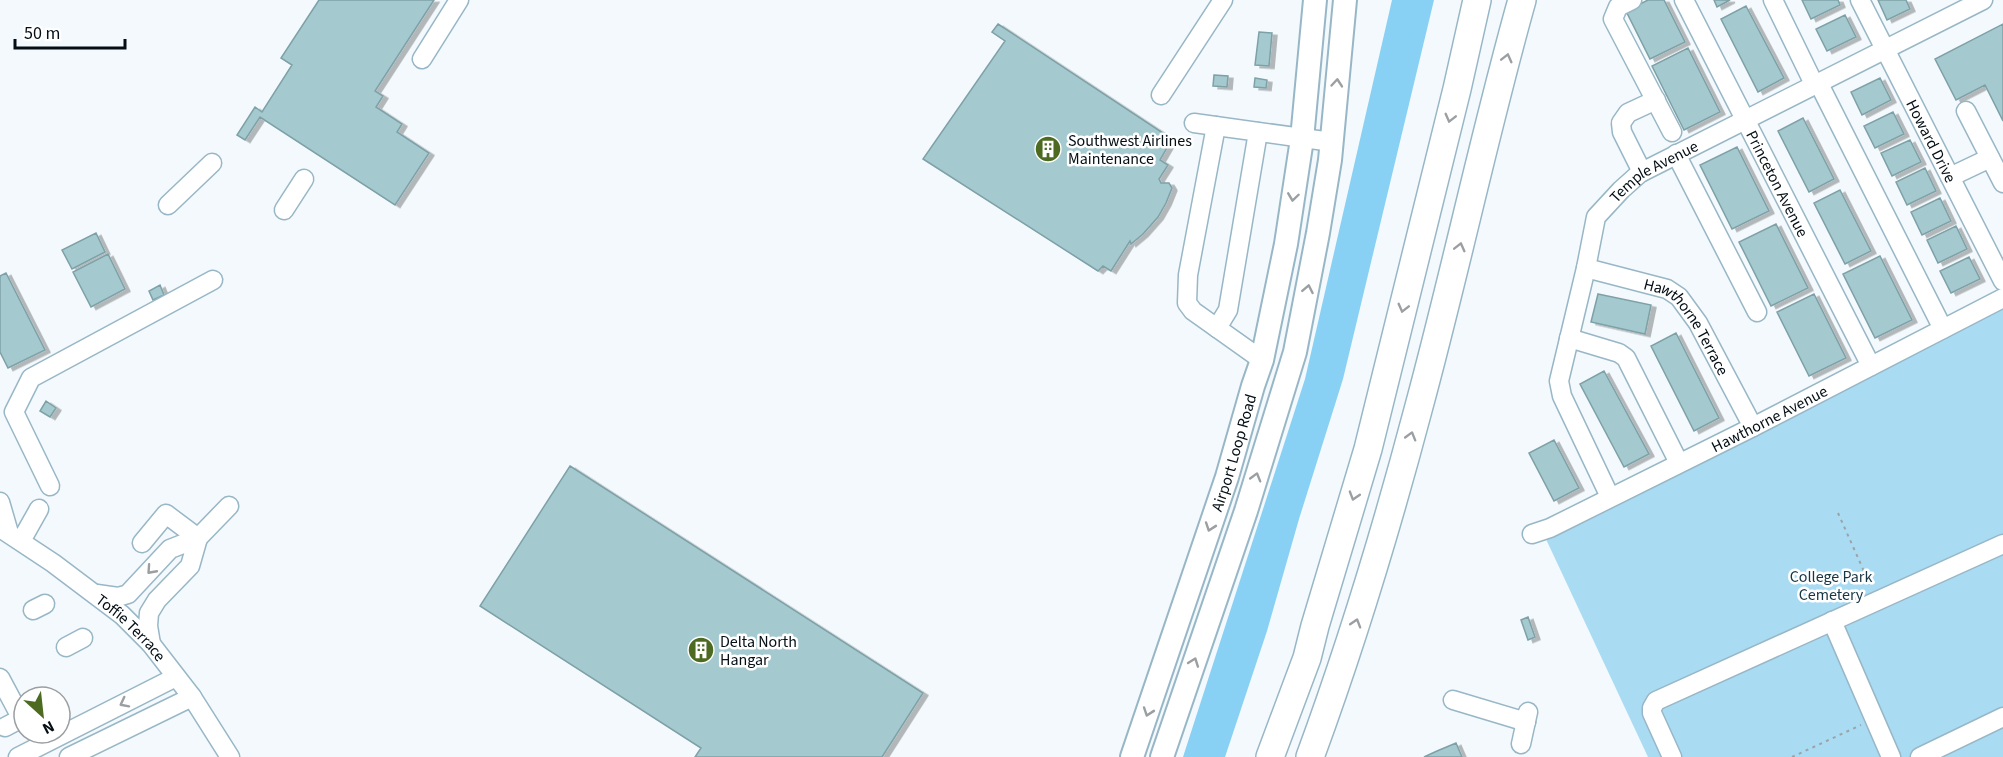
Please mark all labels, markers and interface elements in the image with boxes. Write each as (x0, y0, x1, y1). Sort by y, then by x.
scale bar (15, 12, 124, 50)
text: 50 m (24, 21, 60, 46)
one-way arrow (1500, 53, 1513, 63)
one-way arrow (1330, 79, 1343, 88)
street label: Howard Drive (1900, 96, 1961, 187)
one-way arrow (1445, 113, 1457, 123)
street label: Princeton Avenue (1740, 127, 1813, 241)
place label: Southwest Airlines Maintenance (1068, 130, 1192, 170)
building icon: Southwest Airlines Maintenance (1033, 134, 1063, 164)
street label: Temple Avenue (1605, 135, 1702, 208)
one-way arrow (1288, 192, 1300, 201)
one-way arrow (1452, 242, 1465, 252)
street label: Hawthorne Terrace (1641, 273, 1734, 379)
one-way arrow (1301, 284, 1314, 294)
one-way arrow (1397, 302, 1410, 312)
street label: Hawthorne Avenue (1708, 380, 1832, 458)
street label: Airport Loop Road (1206, 392, 1262, 514)
one-way arrow (1404, 431, 1416, 442)
one-way arrow (1249, 472, 1261, 483)
one-way arrow (1348, 490, 1361, 501)
one-way arrow (1204, 521, 1217, 532)
one-way arrow (147, 563, 158, 574)
park label: College Park Cemetery (1790, 566, 1872, 606)
street label: Toffie Terrace (91, 589, 171, 666)
one-way arrow (1349, 618, 1361, 629)
place label: Delta North Hangar (720, 631, 797, 671)
building icon: Delta North Hangar (686, 635, 716, 665)
one-way arrow (1187, 657, 1200, 668)
north arrow (12, 685, 72, 745)
one-way arrow (120, 696, 131, 708)
one-way arrow (1142, 706, 1155, 717)
text: N (39, 715, 58, 740)

